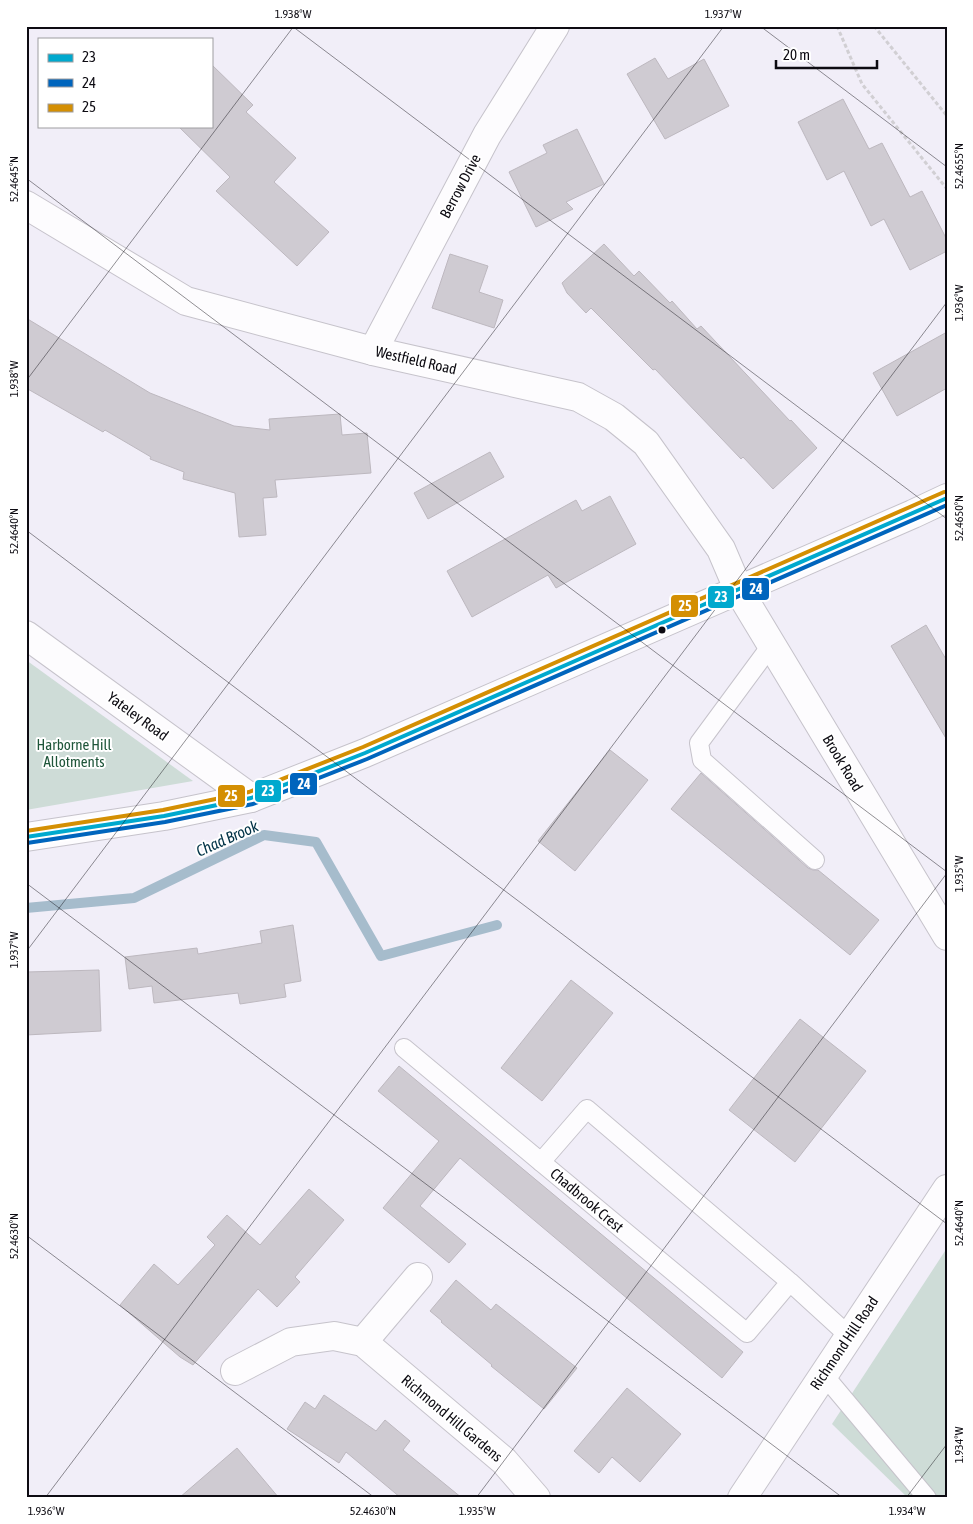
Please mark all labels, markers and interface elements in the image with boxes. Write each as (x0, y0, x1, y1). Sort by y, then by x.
text: 1.938°W (275, 7, 312, 21)
text: 1.937°W (705, 7, 742, 21)
legend (38, 38, 212, 128)
scale bar (776, 38, 877, 70)
text: 20 m (783, 46, 810, 63)
text: 23 (82, 48, 96, 65)
text: 24 (82, 74, 96, 91)
text: 25 (82, 98, 96, 115)
text: 52.4655°N (952, 143, 966, 189)
street label: Berrow Drive (436, 151, 484, 221)
text: 52.4645°N (7, 156, 21, 202)
text: 1.936°W (952, 284, 966, 321)
street label: Westfield Road (374, 342, 458, 378)
text: 1.938°W (7, 360, 21, 397)
text: 52.4650°N (952, 495, 966, 541)
text: 52.4640°N (7, 508, 21, 554)
line badge: 24 (741, 577, 770, 601)
text: 24 (749, 581, 763, 597)
line badge: 23 (707, 585, 735, 609)
text: 23 (714, 589, 728, 605)
line badge: 25 (670, 594, 699, 618)
text: 25 (678, 598, 692, 614)
unlabelled marker (657, 625, 667, 635)
street label: Yateley Road (104, 688, 172, 744)
street label: Brook Road (820, 732, 866, 794)
park label: Harborne Hill Allotments (37, 736, 111, 770)
line badge: 24 (289, 772, 318, 796)
text: 24 (297, 776, 311, 792)
line badge: 23 (254, 779, 282, 803)
text: 23 (261, 783, 275, 799)
line badge: 25 (217, 784, 246, 808)
text: 25 (224, 788, 238, 804)
water label: Chad Brook (193, 816, 262, 860)
text: 1.935°W (952, 855, 966, 892)
text: 1.937°W (7, 931, 21, 968)
street label: Chadbrook Crest (547, 1165, 627, 1235)
text: 52.4640°N (952, 1200, 966, 1246)
text: 52.4630°N (7, 1213, 21, 1259)
street label: Richmond Hill Road (807, 1293, 881, 1393)
street label: Richmond Hill Gardens (398, 1371, 506, 1465)
text: 1.934°W (952, 1426, 966, 1463)
text: 1.936°W (28, 1504, 65, 1518)
text: 52.4630°N (350, 1504, 396, 1518)
text: 1.935°W (459, 1504, 496, 1518)
text: 1.934°W (889, 1504, 926, 1518)

